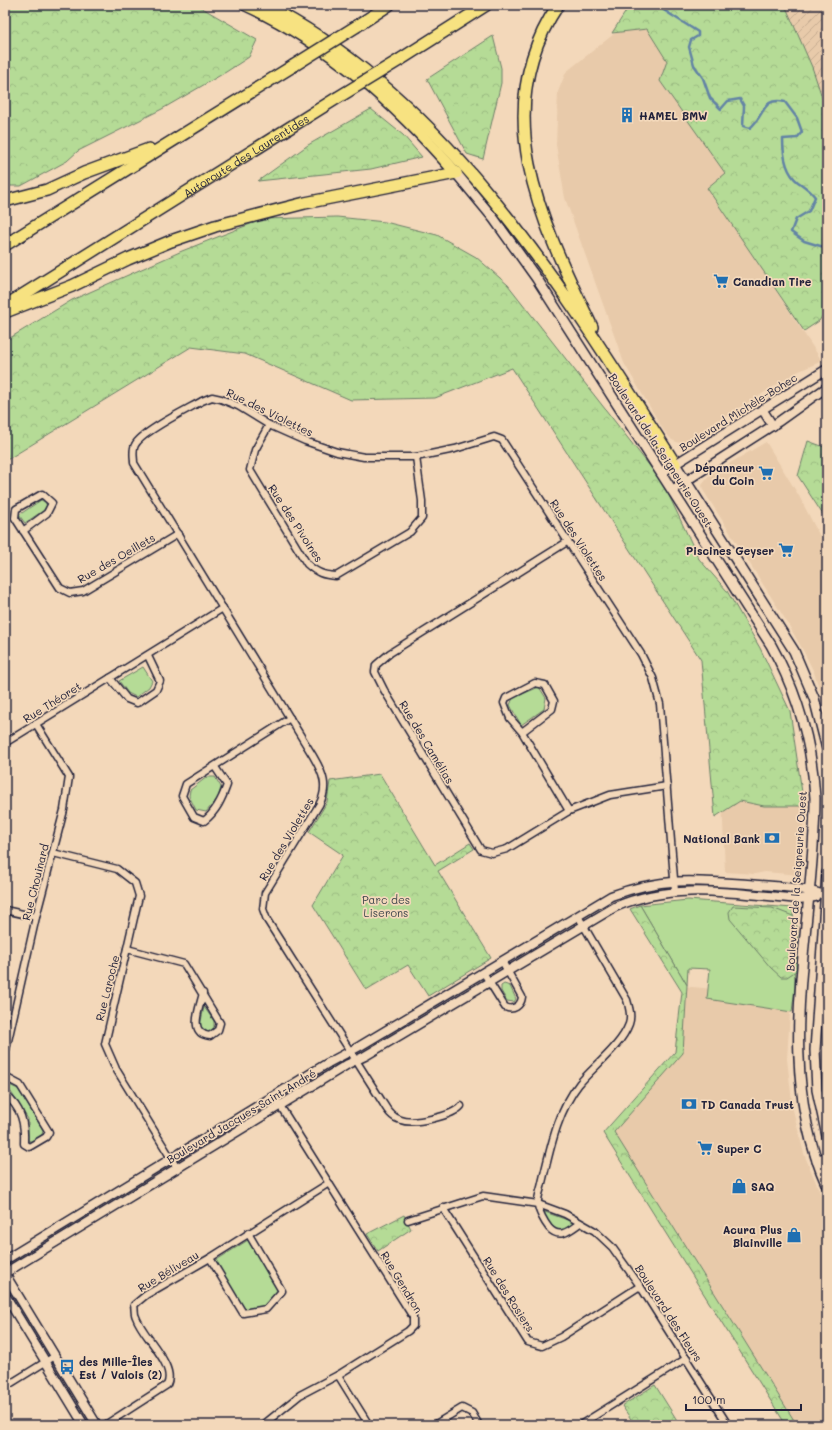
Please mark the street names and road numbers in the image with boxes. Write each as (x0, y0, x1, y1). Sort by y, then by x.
street label: Autoroute des Laurentides (180, 110, 311, 200)
street label: Boulevard de la Seigneurie Ouest (606, 370, 717, 530)
street label: Boulevard Michèle-Bohec (676, 370, 800, 454)
street label: Rue des Violettes (224, 385, 316, 439)
street label: Rue des Pivoines (265, 481, 327, 565)
street label: Rue des Violettes (547, 496, 611, 584)
street label: Rue des Oeillets (74, 530, 158, 586)
street label: Rue Théoret (20, 678, 84, 726)
street label: Rue des Camélias (396, 698, 458, 786)
street label: Boulevard de la Seigneurie Ouest (782, 790, 810, 972)
street label: Rue des Violettes (255, 795, 317, 883)
street label: Rue Chouinard (18, 842, 52, 922)
street label: Rue Laroche (92, 953, 122, 1023)
street label: Boulevard Jacques-Saint-André (163, 1065, 319, 1167)
street label: Rue Béliveau (135, 1247, 201, 1295)
street label: Rue Gendron (378, 1248, 426, 1316)
street label: Rue des Rosiers (480, 1254, 538, 1334)
street label: Boulevard des Fleurs (632, 1262, 706, 1364)

